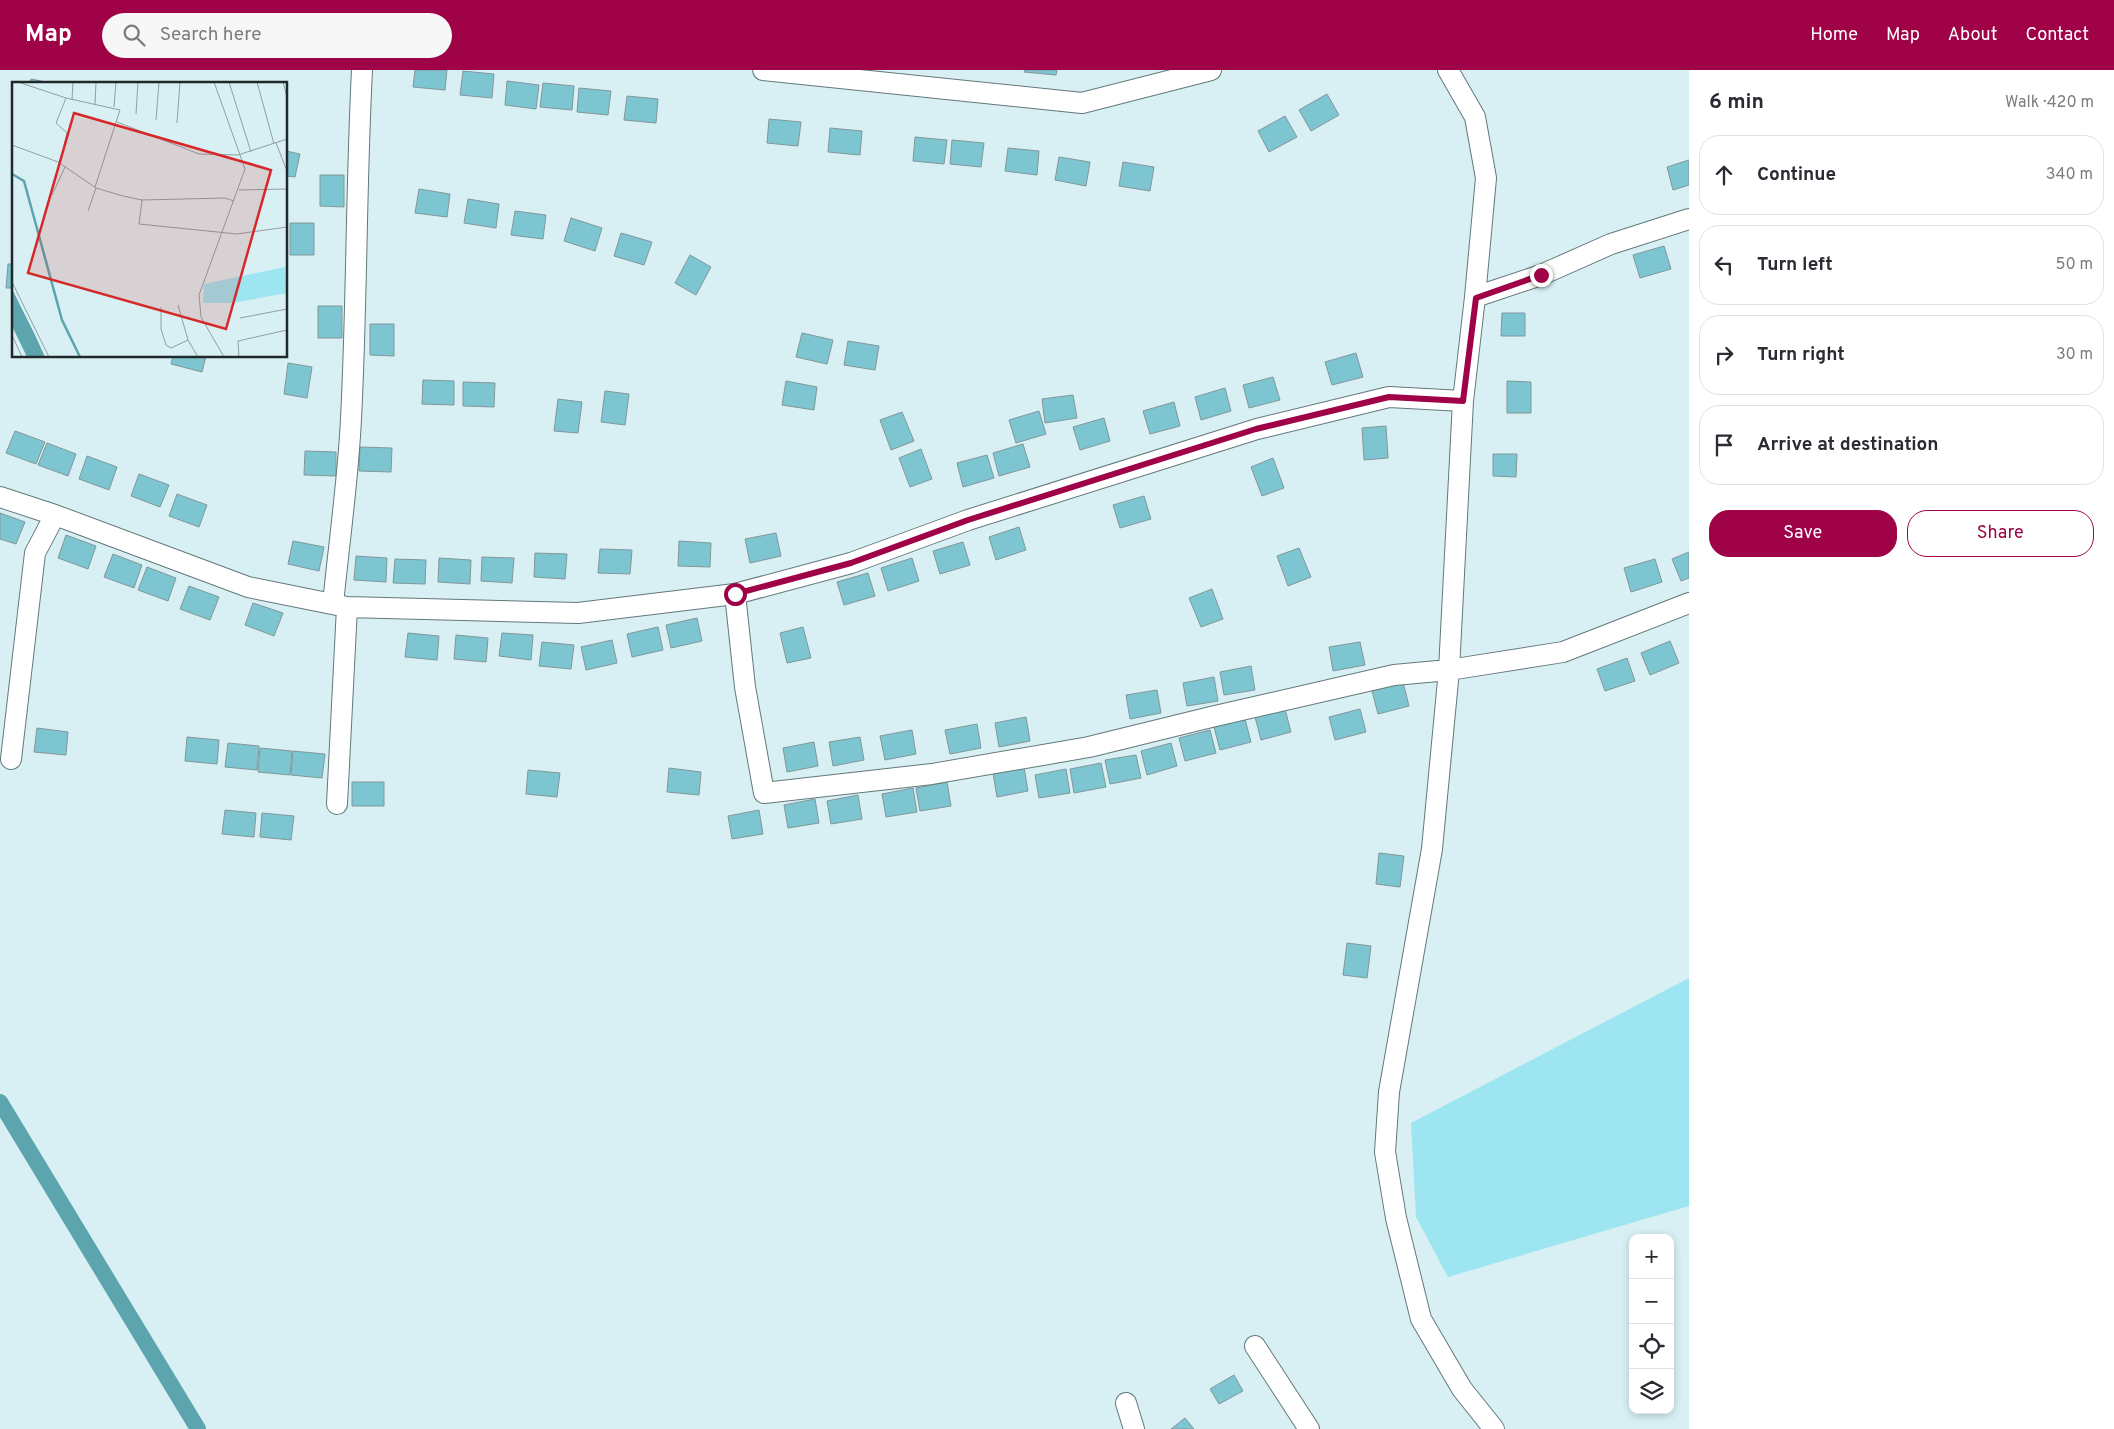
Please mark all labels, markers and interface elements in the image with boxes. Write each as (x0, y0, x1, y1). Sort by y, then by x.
search box (102, 13, 452, 58)
text: Map (25, 20, 72, 50)
icon: search (120, 21, 148, 49)
text: Search here (160, 23, 261, 47)
text: Home (1810, 24, 1858, 47)
text: Map (1886, 24, 1920, 47)
text: About (1948, 24, 1997, 47)
text: Contact (2025, 24, 2089, 47)
inset map (12, 82, 288, 358)
text: 6 min (1709, 89, 1764, 116)
text: Walk · 420 m (2005, 93, 2094, 113)
icon: ahead (1710, 161, 1738, 189)
text: Continue (1757, 163, 1836, 187)
text: 340 m (2046, 165, 2093, 185)
icon: left (1710, 251, 1738, 279)
text: Turn left (1757, 253, 1833, 277)
text: 50 m (2056, 255, 2093, 275)
route end (1530, 264, 1553, 287)
icon: right (1710, 341, 1738, 369)
text: Turn right (1757, 343, 1845, 367)
text: 30 m (2056, 345, 2093, 365)
icon: arrive (1710, 431, 1738, 459)
text: Arrive at destination (1757, 433, 1938, 457)
button: Save (1709, 510, 1897, 557)
button: Share (1907, 510, 2094, 557)
route start (724, 583, 747, 606)
map controls (1629, 1234, 1674, 1414)
button: + (1629, 1234, 1674, 1279)
button: − (1629, 1279, 1674, 1324)
button: locate (1629, 1324, 1674, 1369)
button: layers (1629, 1369, 1674, 1414)

